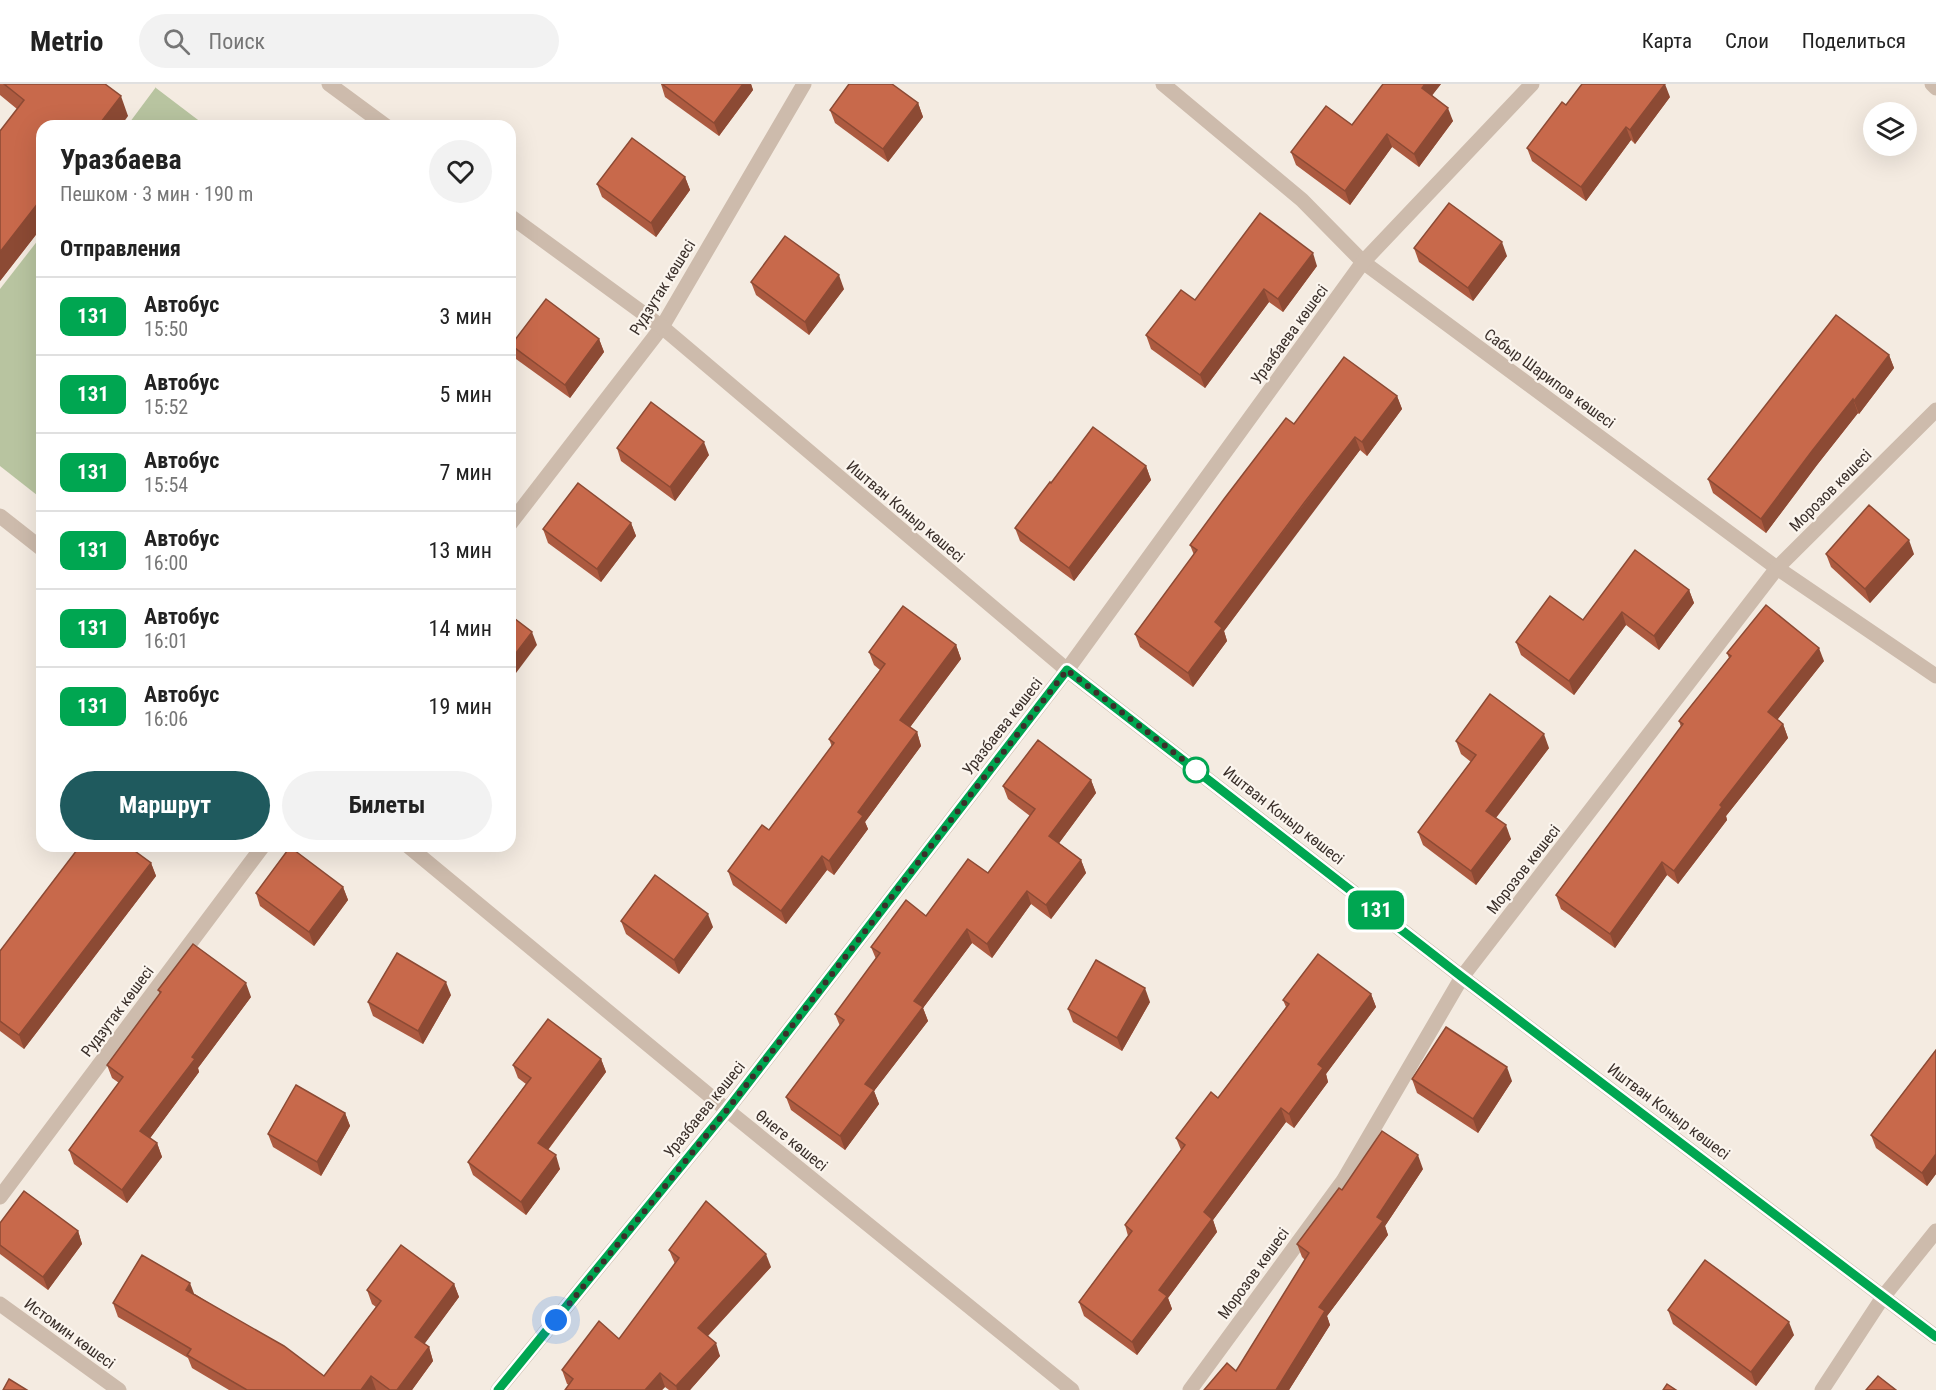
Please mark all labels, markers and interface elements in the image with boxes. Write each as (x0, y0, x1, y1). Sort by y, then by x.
search box (139, 14, 559, 68)
text: Metrio (30, 25, 103, 58)
icon: search (160, 25, 193, 58)
text: Поиск (208, 29, 265, 54)
text: Карта (1642, 29, 1692, 53)
text: Слои (1725, 29, 1769, 53)
text: Поделиться (1802, 29, 1906, 53)
map controls (1863, 102, 1917, 156)
button: layers (1863, 102, 1917, 156)
button: heart (429, 140, 492, 203)
text: Уразбаева (60, 143, 182, 176)
text: Пешком · 3 мин · 190 m (60, 182, 253, 206)
text: Отправления (60, 236, 181, 261)
street label: Рудзутак көшесі (626, 236, 699, 338)
street label: Уразбаева көшесі (1247, 281, 1332, 388)
text: Автобус (144, 292, 219, 317)
text: 131 (77, 304, 109, 328)
text: 3 мин (439, 304, 492, 329)
text: 15:50 (144, 317, 188, 341)
street label: Сабыр Шарипов көшесі (1481, 325, 1619, 432)
text: Автобус (144, 370, 219, 395)
text: 131 (77, 382, 109, 406)
text: 5 мин (439, 382, 492, 407)
text: 15:52 (144, 395, 188, 419)
street label: Морозов көшесі (1785, 445, 1875, 535)
text: Автобус (144, 448, 219, 473)
street label: Иштван Коныр көшесі (843, 456, 969, 566)
text: 131 (77, 460, 109, 484)
text: 7 мин (439, 460, 492, 485)
text: 15:54 (144, 473, 188, 497)
text: Автобус (144, 526, 219, 551)
text: 131 (77, 538, 109, 562)
text: 13 мин (429, 538, 492, 563)
text: 16:00 (144, 551, 188, 575)
text: Автобус (144, 604, 219, 629)
text: 131 (77, 616, 109, 640)
text: 14 мин (429, 616, 492, 641)
text: 16:01 (144, 629, 188, 653)
street label: Уразбаева көшесі (958, 674, 1046, 779)
text: Автобус (144, 682, 219, 707)
text: 131 (77, 694, 109, 718)
text: 19 мин (429, 694, 492, 719)
text: 16:06 (144, 707, 188, 731)
unlabelled marker (1183, 757, 1209, 783)
street label: Иштван Коныр көшесі (1219, 762, 1348, 869)
button: Маршрут (60, 771, 270, 840)
button: Билеты (282, 771, 492, 840)
street label: Морозов көшесі (1483, 821, 1564, 918)
line badge: 131 (1342, 890, 1410, 930)
text: 131 (1360, 898, 1392, 922)
street label: Рудзутак көшесі (77, 962, 158, 1060)
street label: Уразбаева көшесі (660, 1057, 749, 1161)
street label: Иштван Коныр көшесі (1604, 1059, 1734, 1164)
street label: Өнеге көшесі (752, 1105, 832, 1175)
street label: Морозов көшесі (1214, 1224, 1293, 1323)
street label: Истомин көшесі (21, 1294, 119, 1373)
your location (541, 1305, 571, 1335)

